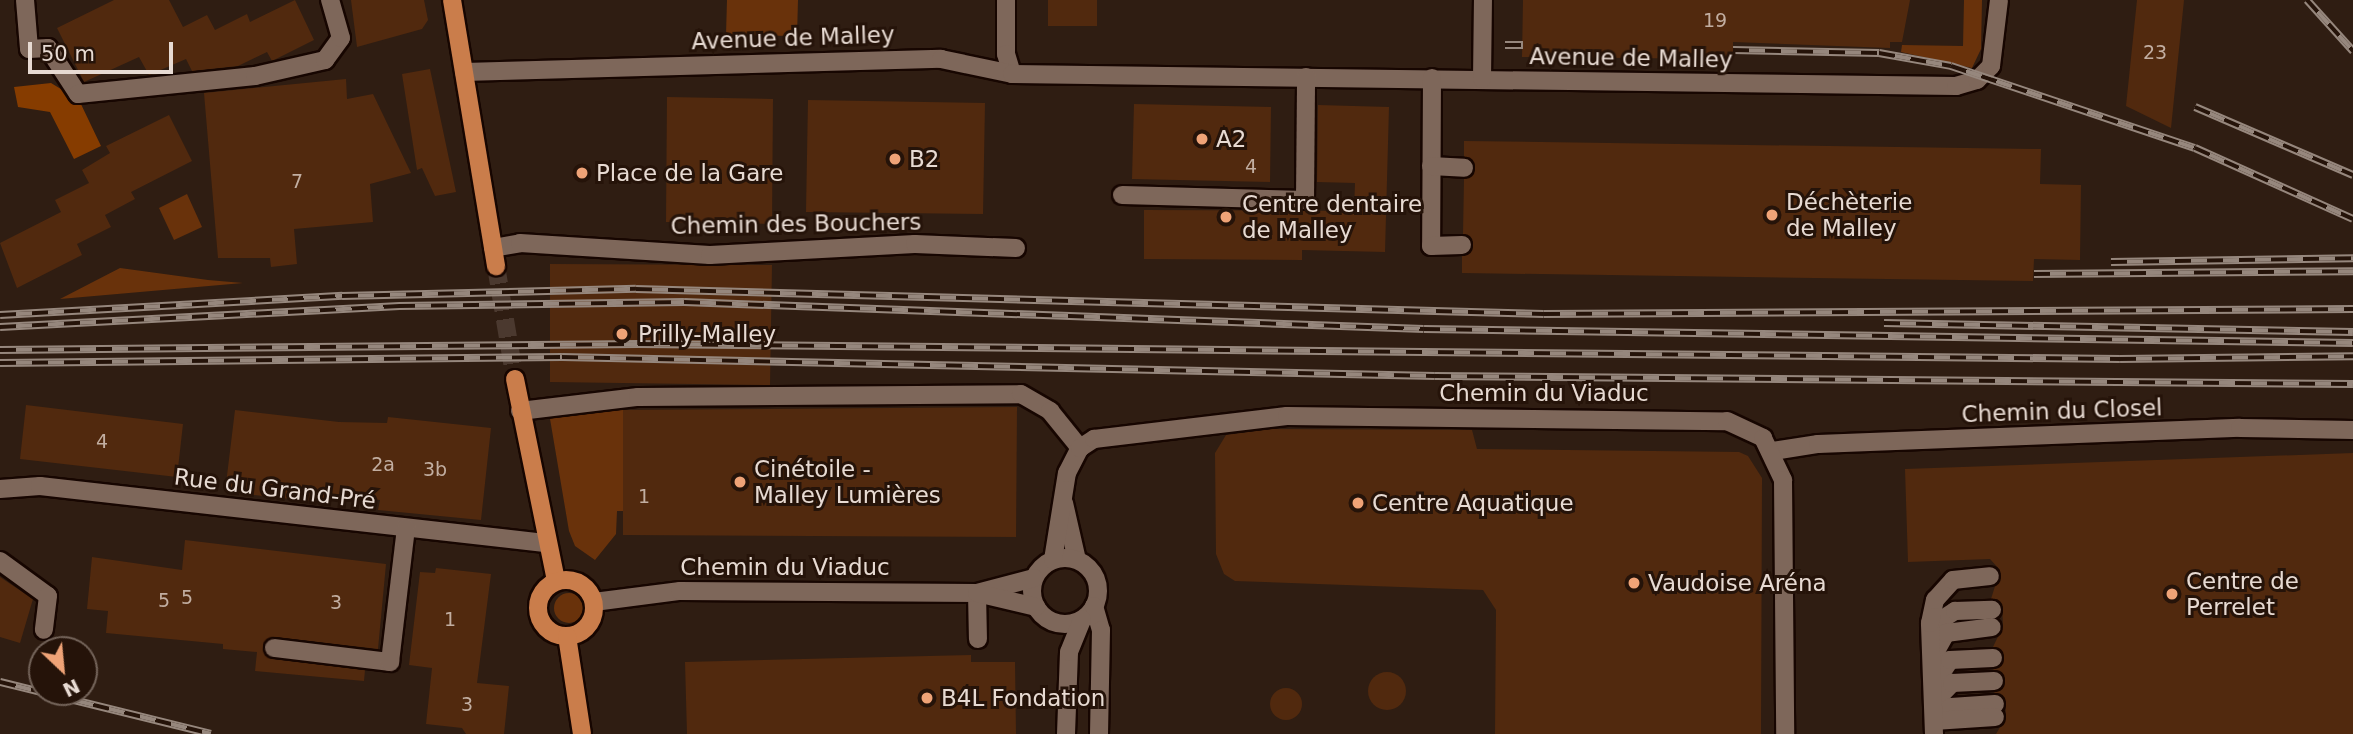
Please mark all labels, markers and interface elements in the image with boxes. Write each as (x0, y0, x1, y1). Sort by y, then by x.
house number: 19 (1703, 10, 1727, 32)
street label: Avenue de Malley (691, 21, 895, 55)
scale bar (32, 28, 177, 72)
text: 50 m (41, 42, 95, 66)
street label: Avenue de Malley (1529, 42, 1733, 74)
house number: 23 (2143, 42, 2167, 64)
place label: A2 (1216, 125, 1246, 153)
marker: A2 (1194, 131, 1210, 147)
place label: B2 (909, 145, 939, 173)
marker: B2 (887, 151, 903, 167)
house number: 4 (1245, 156, 1257, 178)
place label: Place de la Gare (596, 159, 783, 187)
marker: Place de la Gare (574, 165, 590, 181)
house number: 7 (291, 171, 303, 193)
place label: Déchèterie de Malley (1786, 188, 1912, 242)
place label: Centre dentaire de Malley (1242, 190, 1422, 244)
marker: Centre dentaire de Malley (1216, 207, 1236, 227)
marker: Déchèterie de Malley (1764, 207, 1780, 223)
street label: Chemin des Bouchers (670, 208, 922, 240)
place label: Prilly-Malley (638, 320, 776, 348)
marker: Prilly-Malley (612, 324, 632, 344)
street label: Chemin du Viaduc (1439, 379, 1649, 407)
street label: Chemin du Closel (1961, 394, 2163, 428)
house number: 4 (96, 431, 108, 453)
house number: 2a (371, 454, 395, 476)
place label: Cinétoile - Malley Lumières (754, 455, 941, 509)
house number: 3b (423, 459, 447, 481)
street label: Rue du Grand-Pré (173, 463, 377, 515)
marker: Cinétoile - Malley Lumières (732, 474, 748, 490)
house number: 1 (638, 486, 650, 508)
place label: Centre Aquatique (1372, 489, 1574, 517)
marker: Centre Aquatique (1350, 495, 1366, 511)
street label: Chemin du Viaduc (680, 553, 890, 581)
place label: Centre de Perrelet (2186, 567, 2299, 621)
place label: Vaudoise Aréna (1648, 569, 1827, 597)
marker: Vaudoise Aréna (1626, 575, 1642, 591)
marker: Centre de Perrelet (2164, 586, 2180, 602)
house number: 5 (181, 587, 193, 609)
house number: 5 (158, 590, 170, 612)
house number: 3 (330, 592, 342, 614)
house number: 1 (444, 609, 456, 631)
north arrow (28, 636, 98, 706)
text: N (59, 675, 83, 701)
place label: B4L Fondation (941, 684, 1105, 712)
marker: B4L Fondation (919, 690, 935, 706)
house number: 3 (461, 694, 473, 716)

